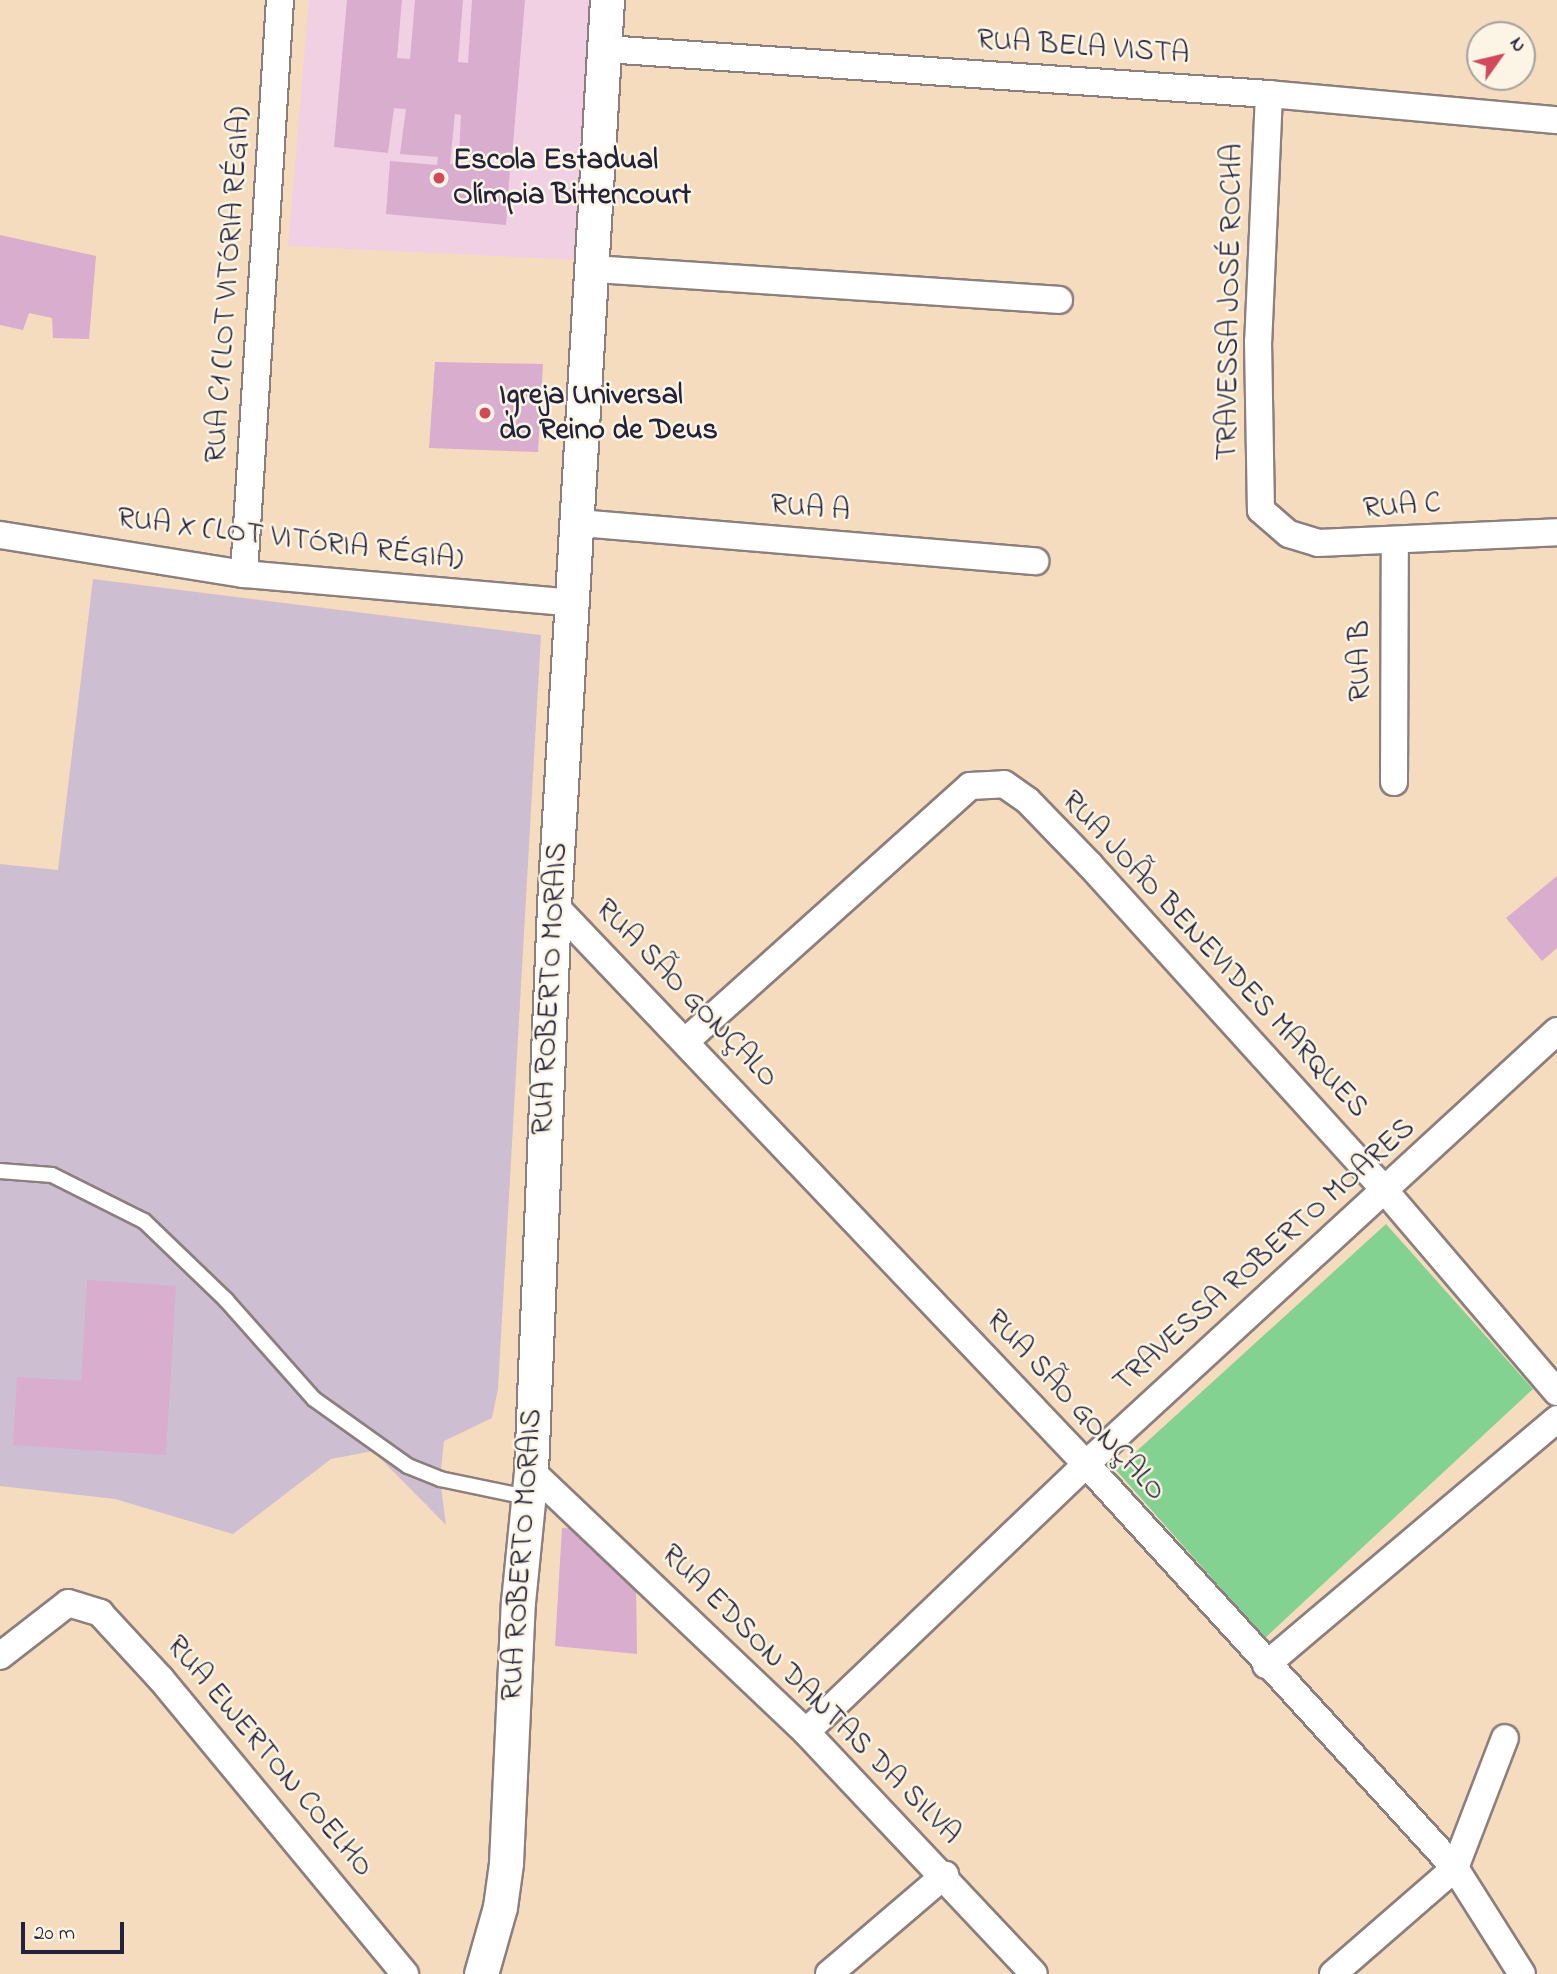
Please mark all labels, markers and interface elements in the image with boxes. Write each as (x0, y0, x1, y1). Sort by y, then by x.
north arrow (1466, 21, 1536, 91)
street label: RUA BELA VISTA (975, 23, 1191, 73)
text: N (1502, 32, 1532, 58)
street label: RUA C1 (LOT VITÓRIA RÉGIA) (199, 106, 259, 464)
place label: Escola Estadual Olímpia Bittencourt (453, 143, 691, 214)
street label: TRAVESSA JOSÉ ROCHA (1210, 143, 1252, 461)
marker: Escola Estadual Olímpia Bittencourt (431, 170, 447, 186)
place label: Igreja Universal do Reino de Deus (499, 378, 718, 448)
marker: Igreja Universal do Reino de Deus (477, 405, 493, 421)
street label: RUA C (1362, 486, 1442, 528)
street label: RUA A (769, 488, 851, 530)
street label: RUA X (LOT VITÓRIA RÉGIA) (115, 501, 465, 579)
street label: RUA B (1343, 620, 1379, 702)
street label: RUA JOÃO BENEVIDES MARQUES (1053, 784, 1375, 1126)
street label: RUA ROBERTO MORAIS (525, 842, 577, 1136)
street label: RUA SÃO GONÇALO (587, 892, 785, 1096)
street label: TRAVESSA ROBERTO MOARES (1107, 1111, 1423, 1401)
street label: RUA SÃO GONÇALO (977, 1303, 1173, 1509)
street label: RUA ROBERTO MORAIS (495, 1408, 551, 1702)
street label: RUA EDSON DANTAS DA SILVA (652, 1537, 968, 1853)
street label: RUA EWERTON COELHO (157, 1629, 381, 1885)
scale bar (24, 1908, 128, 1952)
text: 20 m (34, 1919, 75, 1949)

